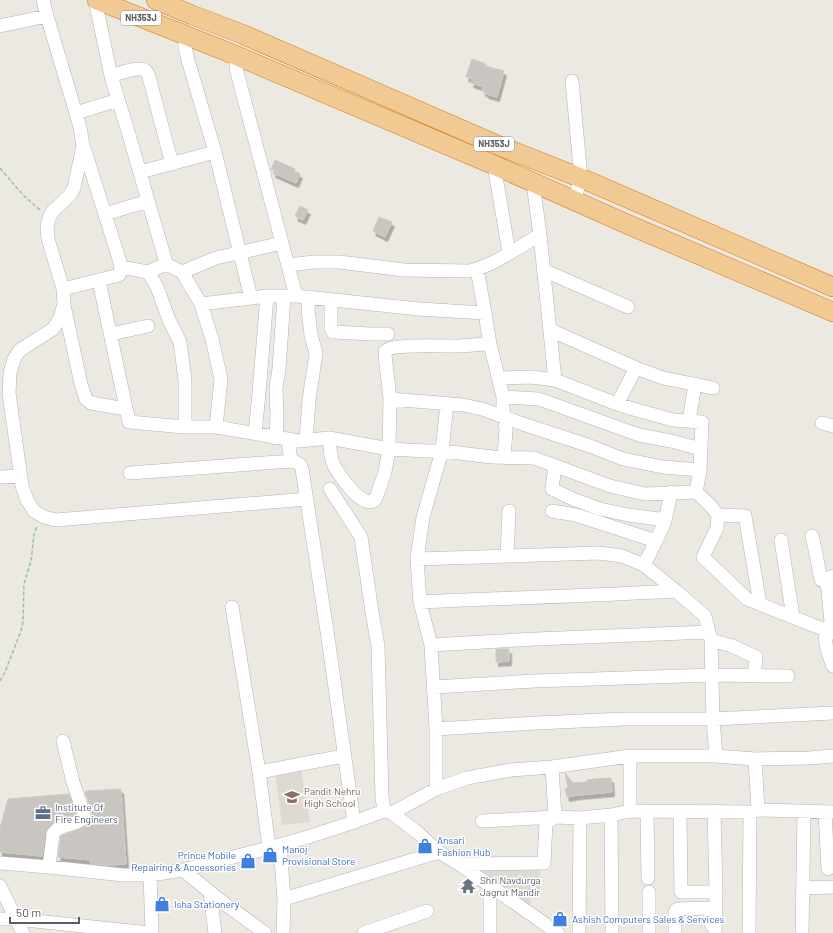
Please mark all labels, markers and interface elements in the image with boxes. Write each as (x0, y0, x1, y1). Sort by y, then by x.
road number: NH353J (121, 11, 161, 25)
road number: NH353J (474, 137, 514, 151)
place label: Pandit Nehru High School (304, 785, 360, 809)
school or university icon: Pandit Nehru High School (283, 788, 301, 806)
place label: Institute Of Fire Engineers (55, 801, 118, 825)
office icon: Institute Of Fire Engineers (34, 804, 52, 822)
place label: Ansari Fashion Hub (437, 834, 490, 858)
shop icon: Ansari Fashion Hub (416, 837, 434, 855)
place label: Manoj Provisional Store (282, 843, 355, 867)
shop icon: Manoj Provisional Store (261, 846, 279, 864)
place label: Prince Mobile Repairing & Accessories (131, 849, 236, 873)
shop icon: Prince Mobile Repairing & Accessories (239, 852, 257, 870)
place label: Shri Navdurga Jagrut Mandir (480, 874, 541, 898)
temple icon: Shri Navdurga Jagrut Mandir (459, 877, 477, 895)
shop icon: Isha Stationery (153, 895, 171, 913)
place label: Isha Stationery (174, 898, 240, 910)
scale bar (10, 899, 79, 925)
text: 50 m (16, 905, 41, 919)
shop icon: Ashish Computers Sales & Services (551, 910, 569, 928)
place label: Ashish Computers Sales & Services (572, 913, 725, 925)

